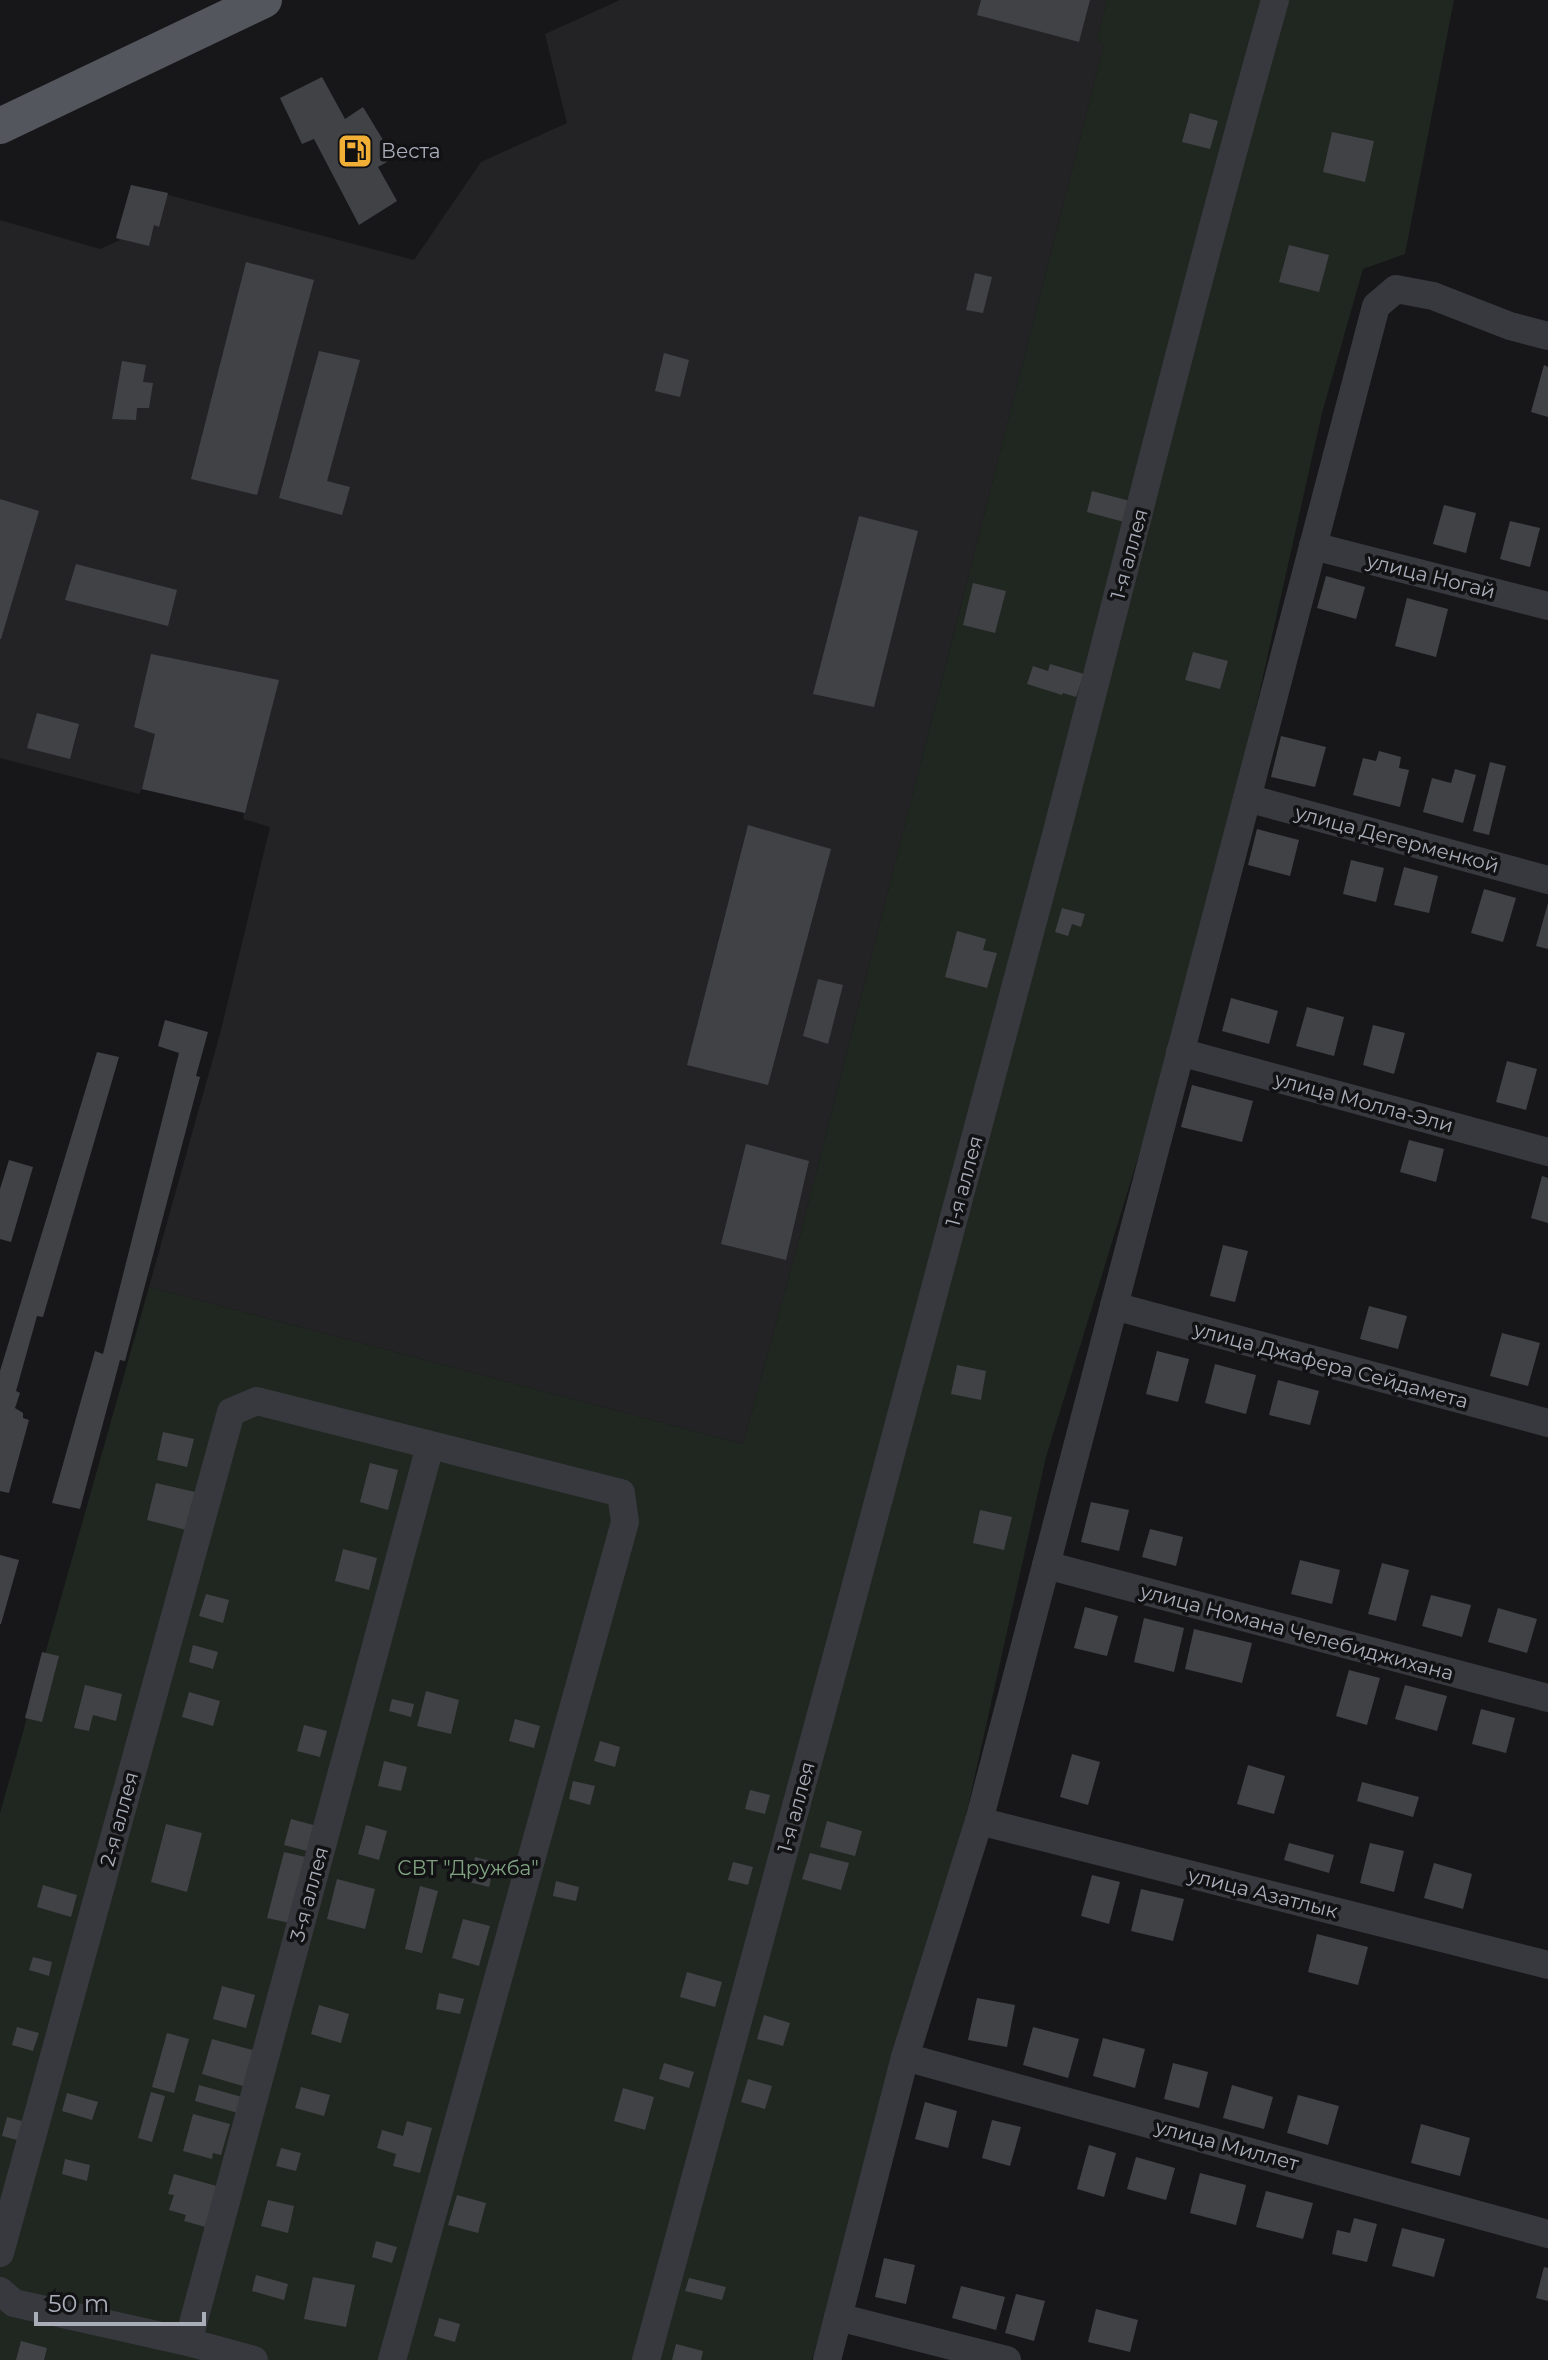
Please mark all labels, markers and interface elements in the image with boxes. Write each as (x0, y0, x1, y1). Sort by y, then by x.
fuel station icon: Веста (336, 132, 374, 170)
place label: Веста (381, 139, 441, 163)
street label: 1-я аллея (1105, 506, 1153, 602)
street label: улица Ногай (1363, 548, 1498, 604)
street label: улица Дегерменкой (1291, 800, 1502, 878)
street label: улица Молла-Эли (1271, 1066, 1456, 1137)
street label: 1-я аллея (940, 1133, 988, 1229)
street label: улица Джафера Сейдамета (1190, 1317, 1471, 1413)
street label: улица Номана Челебиджихана (1137, 1578, 1456, 1685)
street label: 1-я аллея (772, 1759, 820, 1855)
street label: 2-я аллея (95, 1769, 143, 1869)
street label: 3-я аллея (285, 1844, 333, 1944)
park label: СВТ "Дружба" (397, 1856, 539, 1880)
street label: улица Азатлык (1185, 1863, 1341, 1923)
street label: улица Миллет (1152, 2114, 1302, 2176)
scale bar (36, 2276, 204, 2326)
text: 50 m (48, 2289, 109, 2318)

